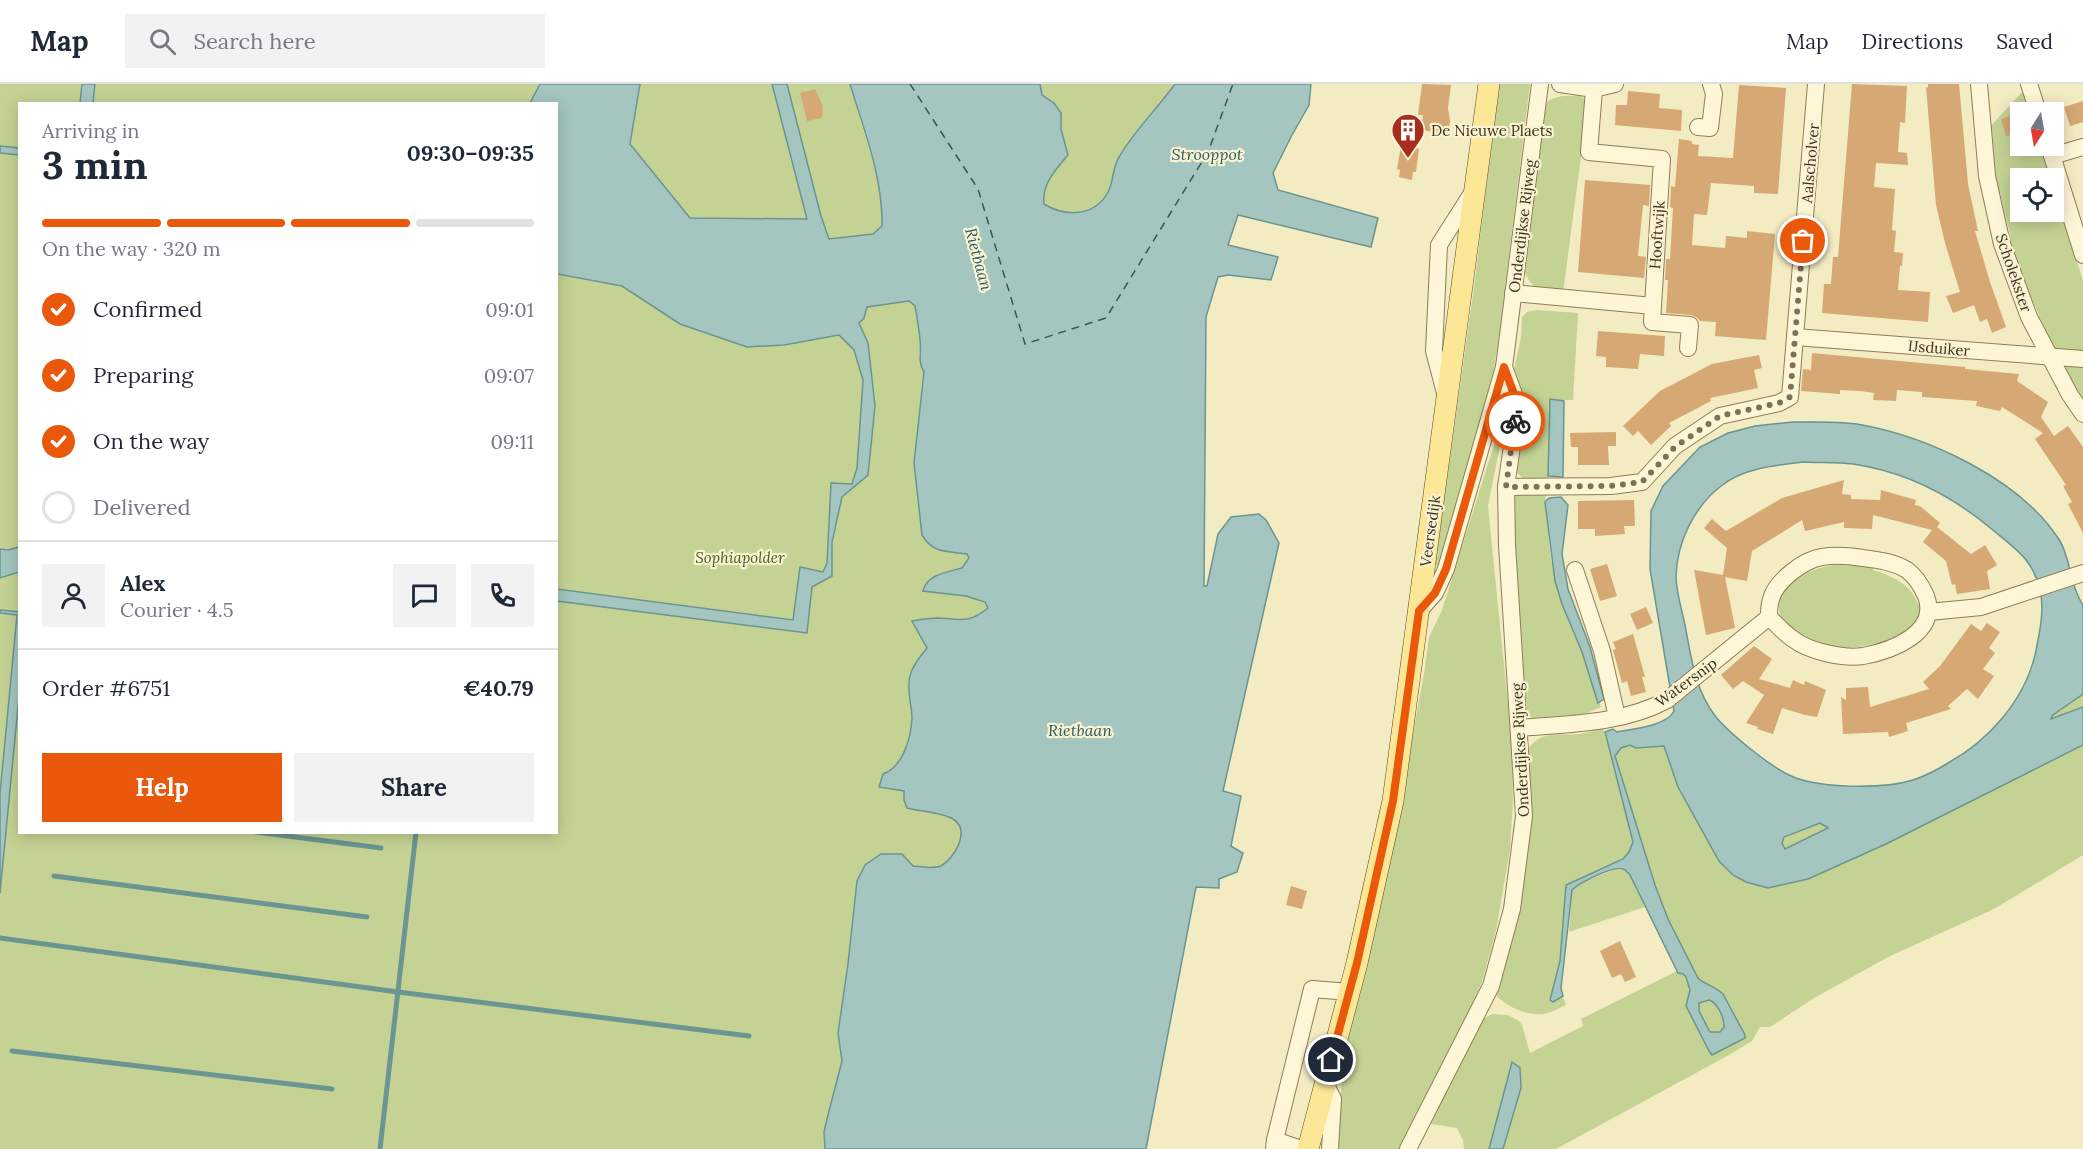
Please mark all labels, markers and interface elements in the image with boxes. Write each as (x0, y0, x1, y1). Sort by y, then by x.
search box (125, 14, 545, 68)
text: Map (30, 23, 89, 59)
icon: search (146, 25, 179, 58)
text: Search here (194, 27, 316, 55)
text: Map (1786, 28, 1829, 55)
text: Directions (1862, 28, 1963, 55)
text: Saved (1996, 28, 2053, 55)
north arrow (2010, 102, 2064, 156)
map controls (2010, 102, 2064, 222)
building icon: De Nieuwe Plaets (1390, 112, 1426, 159)
text: Arriving in (42, 118, 139, 143)
place label: De Nieuwe Plaets (1431, 121, 1552, 140)
street label: Aalscholver (1797, 122, 1823, 205)
text: 09:30–09:35 (407, 139, 534, 167)
text: 3 min (42, 140, 148, 190)
water label: Strooppot (1171, 144, 1243, 164)
street label: Onderdijkse Rijweg (1504, 157, 1540, 294)
button: locate (2010, 168, 2064, 222)
street label: Hooftwijk (1645, 200, 1669, 270)
pin (1777, 215, 1828, 266)
icon: bag (1786, 224, 1819, 257)
water label: Rietbaan (961, 225, 997, 293)
street label: Scholekster (1992, 231, 2036, 315)
text: On the way · 320 m (42, 236, 221, 261)
icon: check (42, 293, 75, 326)
text: Confirmed (93, 295, 202, 323)
text: 09:01 (485, 297, 534, 322)
street label: IJsduiker (1907, 336, 1971, 360)
icon: check (42, 359, 75, 392)
text: Preparing (93, 361, 193, 389)
text: 09:07 (484, 363, 534, 388)
courier (1485, 391, 1545, 451)
icon: bike (1499, 405, 1532, 438)
icon: check (42, 425, 75, 458)
text: On the way (93, 427, 209, 455)
text: 09:11 (490, 429, 534, 454)
text: Delivered (93, 493, 191, 521)
street label: Veersedijk (1415, 494, 1444, 569)
park label: Sophiapolder (695, 548, 785, 567)
button: person (42, 564, 105, 627)
button: chat (393, 564, 456, 627)
button: phone (471, 564, 534, 627)
text: Alex (120, 569, 165, 597)
text: Courier · 4.5 (120, 597, 234, 622)
street label: Watersnip (1651, 653, 1721, 711)
text: Order #6751 (42, 674, 170, 702)
text: €40.79 (463, 674, 534, 702)
street label: Onderdijkse Rijweg (1507, 682, 1533, 818)
water label: Rietbaan (1048, 720, 1112, 740)
button: Help (42, 753, 282, 822)
button: Share (294, 753, 534, 822)
pin (1305, 1034, 1356, 1085)
icon: home (1314, 1043, 1347, 1076)

